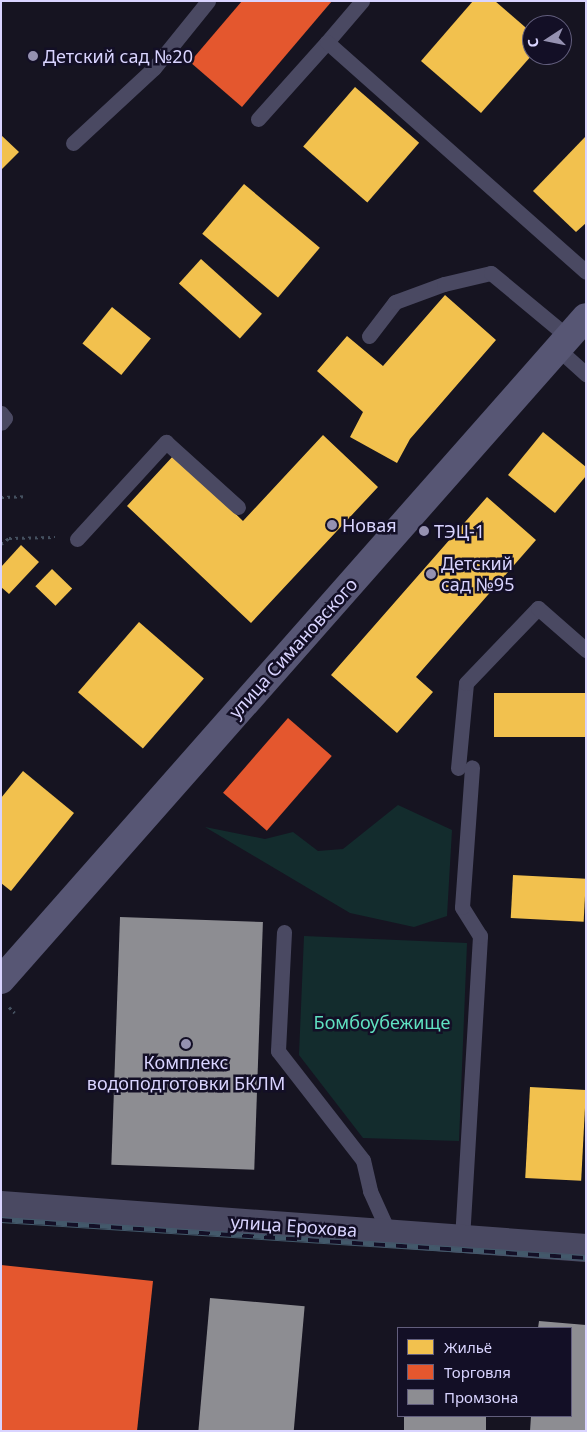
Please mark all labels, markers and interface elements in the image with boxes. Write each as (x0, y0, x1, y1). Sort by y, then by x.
north arrow (522, 15, 572, 65)
text: С (523, 37, 543, 49)
place label: Детский сад №20 (43, 45, 193, 67)
marker: Детский сад №20 (27, 50, 39, 62)
place label: Новая (342, 514, 397, 536)
marker: Новая (326, 519, 338, 531)
place label: ТЭЦ-1 (434, 520, 485, 542)
marker: ТЭЦ-1 (418, 525, 430, 537)
place label: Детский сад №95 (441, 553, 514, 596)
marker: Детский сад №95 (425, 568, 437, 580)
street label: улица Симановского (224, 573, 362, 723)
park label: Бомбоубежище (314, 1011, 450, 1033)
marker: Комплекс водоподготовки БКЛМ (180, 1038, 192, 1050)
place label: Комплекс водоподготовки БКЛМ (87, 1052, 285, 1094)
street label: улица Ерохова (230, 1211, 358, 1241)
legend (397, 1327, 572, 1417)
text: Жильё (444, 1337, 492, 1357)
text: Торговля (444, 1362, 511, 1382)
text: Промзона (444, 1387, 518, 1407)

